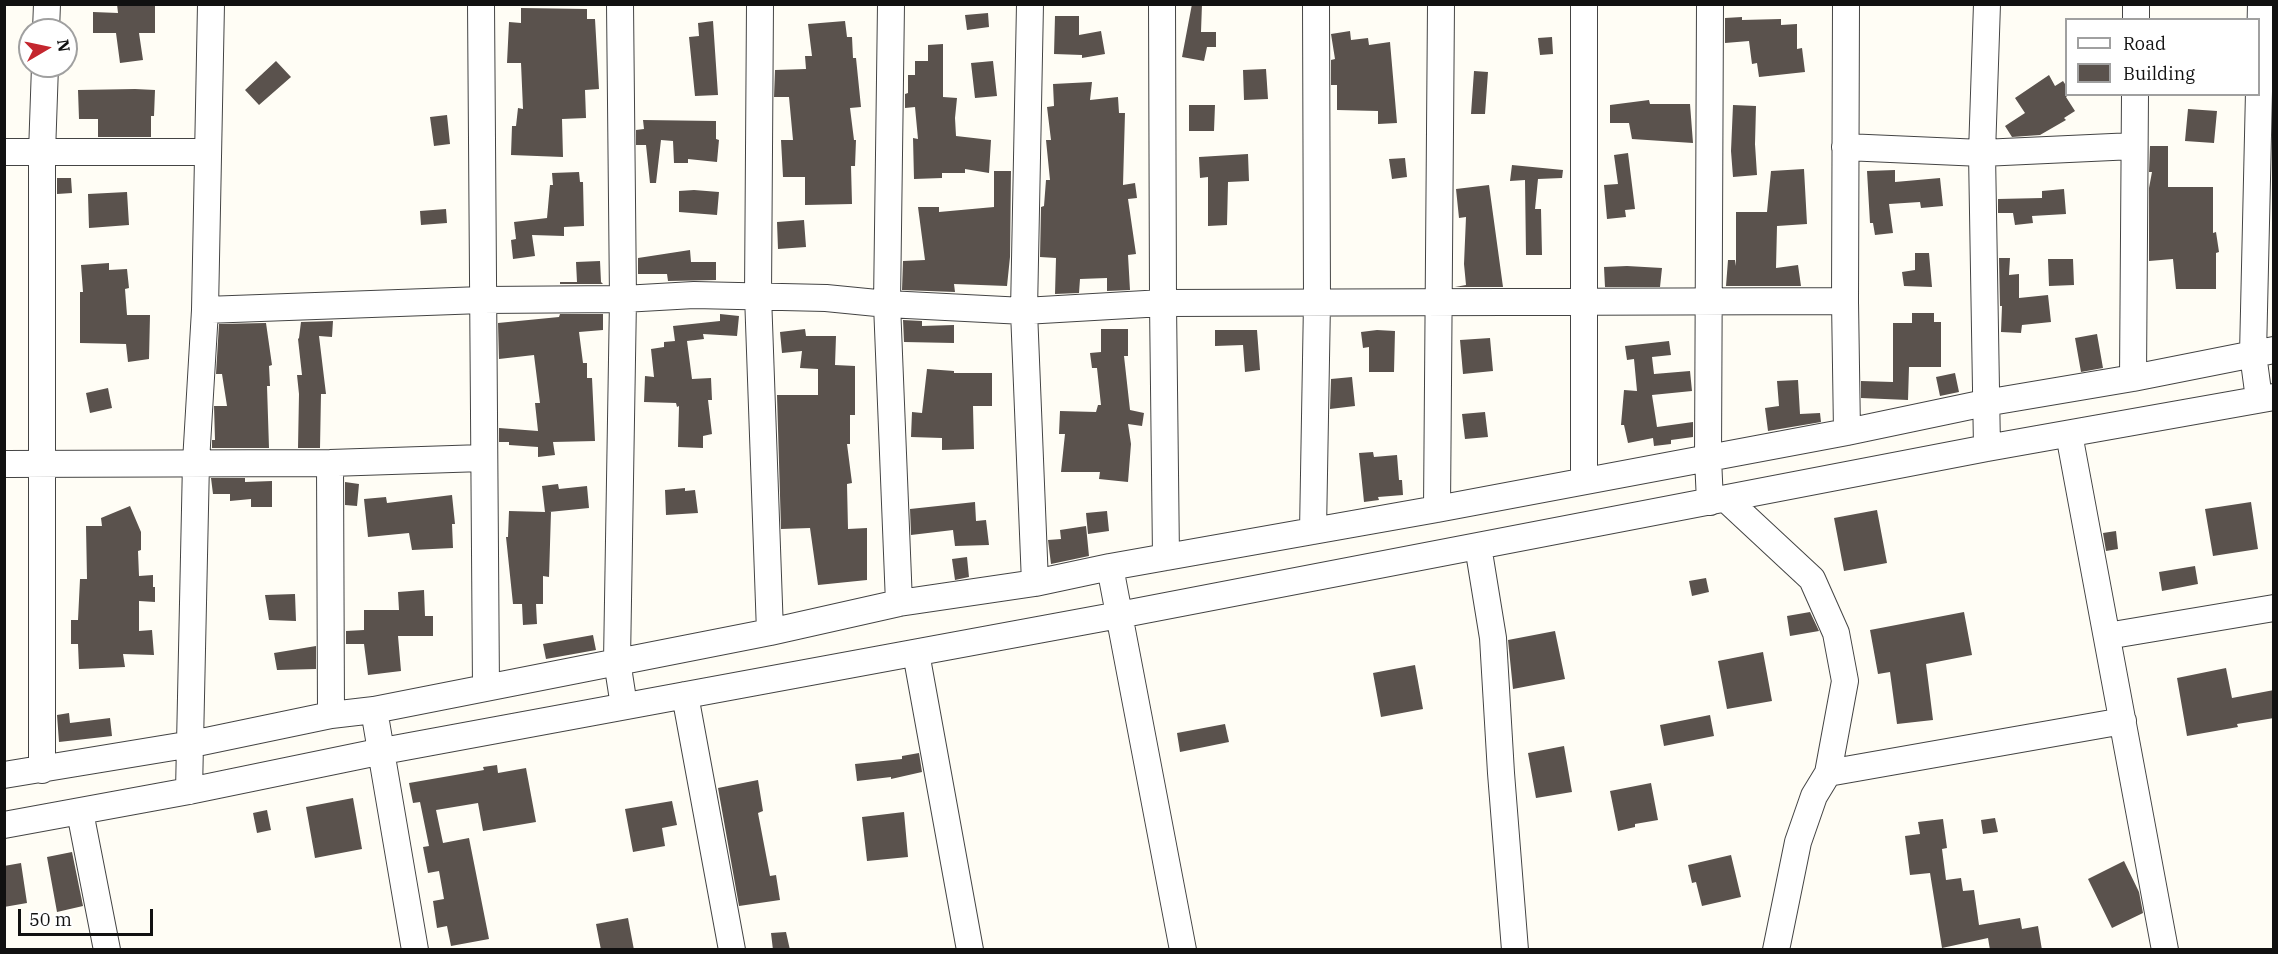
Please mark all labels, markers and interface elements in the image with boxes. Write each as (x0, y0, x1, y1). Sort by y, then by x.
north arrow (18, 18, 78, 78)
legend (2065, 18, 2260, 96)
text: Road (2123, 32, 2166, 55)
text: N (53, 38, 75, 53)
text: Building (2123, 62, 2195, 85)
scale bar (21, 897, 156, 935)
text: 50 m (29, 908, 72, 931)

